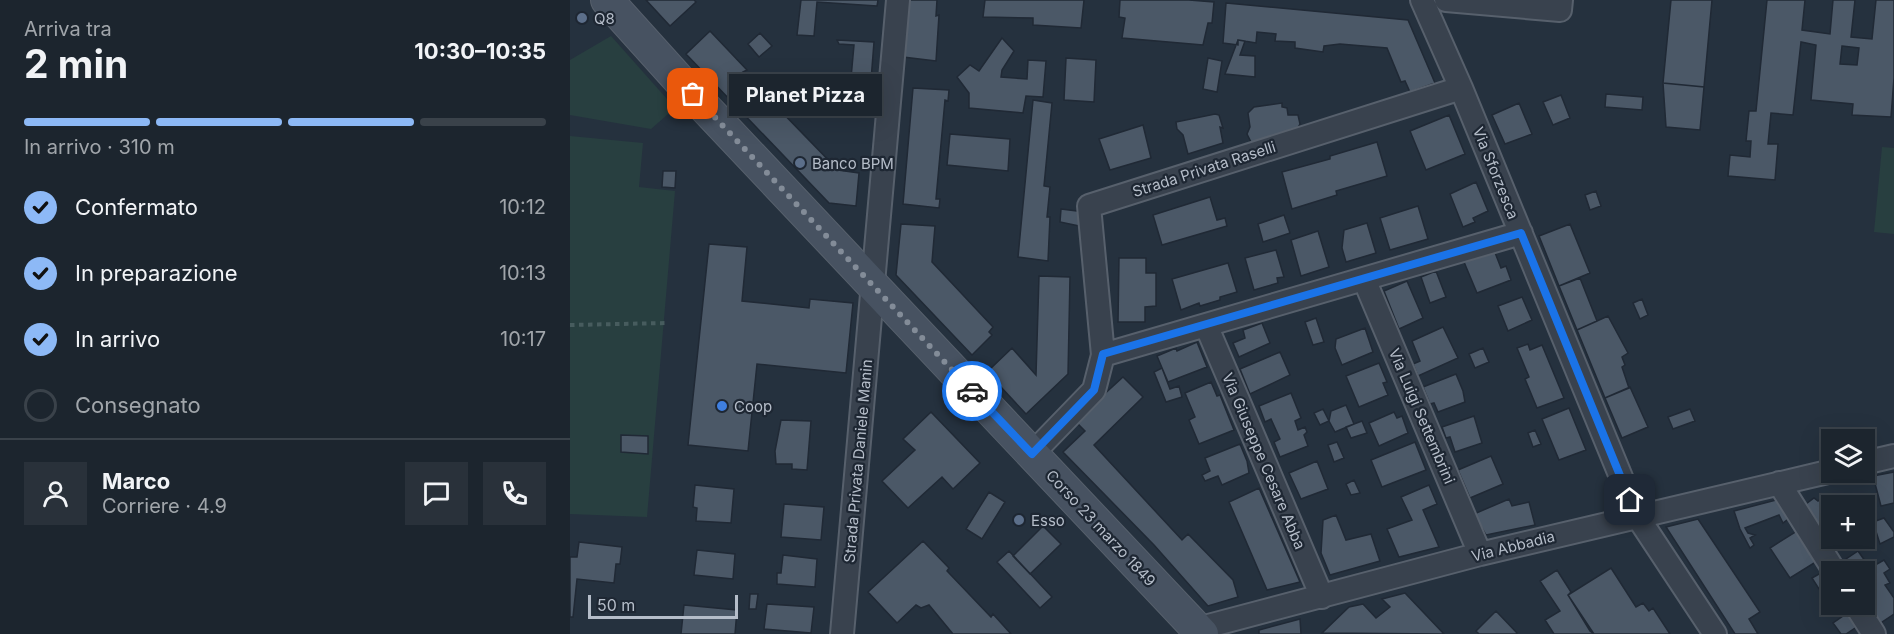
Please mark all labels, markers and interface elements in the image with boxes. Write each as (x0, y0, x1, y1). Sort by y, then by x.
place label: Q8 (594, 9, 615, 28)
marker: Q8 (575, 11, 589, 25)
text: Arriva tra (24, 17, 112, 41)
text: 10:30–10:35 (414, 38, 546, 64)
text: 2 min (24, 40, 128, 87)
pin (667, 68, 718, 119)
callout: Planet Pizza (729, 73, 882, 115)
icon: bag (676, 77, 709, 110)
text: Planet Pizza (746, 83, 865, 107)
street label: Via Sforzesca (1469, 124, 1523, 222)
text: In arrivo · 310 m (24, 135, 175, 159)
street label: Strada Privata Raselli (1130, 137, 1278, 201)
place label: Banco BPM (812, 154, 894, 173)
marker: Banco BPM (793, 156, 807, 170)
icon: check (24, 191, 57, 224)
text: Confermato (75, 194, 198, 220)
text: 10:12 (499, 195, 546, 219)
icon: check (24, 257, 57, 290)
text: In preparazione (75, 260, 237, 286)
text: 10:13 (499, 261, 546, 285)
icon: check (24, 323, 57, 356)
text: In arrivo (75, 326, 160, 352)
text: 10:17 (500, 327, 546, 351)
street label: Via Luigi Settembrini (1385, 345, 1459, 487)
street label: Strada Privata Daniele Manin (840, 358, 876, 564)
courier (942, 361, 1002, 421)
street label: Via Giuseppe Cesare Abba (1218, 370, 1310, 552)
icon: car (956, 375, 989, 408)
text: Consegnato (75, 392, 201, 418)
place label: Coop (734, 397, 772, 416)
marker: Coop (715, 399, 729, 413)
map controls (1821, 429, 1875, 615)
button: layers (1821, 429, 1875, 483)
button: person (24, 462, 87, 525)
button: chat (405, 462, 468, 525)
button: phone (483, 462, 546, 525)
street label: Corso 23 marzo 1849 (1042, 466, 1160, 590)
text: Marco (102, 468, 170, 494)
pin (1604, 474, 1655, 525)
icon: home (1613, 483, 1646, 516)
text: Corriere · 4.9 (102, 494, 227, 518)
button: + (1821, 495, 1875, 549)
place label: Esso (1031, 511, 1065, 530)
marker: Esso (1012, 513, 1026, 527)
street label: Via Abbadia (1469, 526, 1557, 566)
button: − (1821, 561, 1875, 615)
scale bar (588, 592, 738, 620)
text: 50 m (597, 595, 635, 615)

